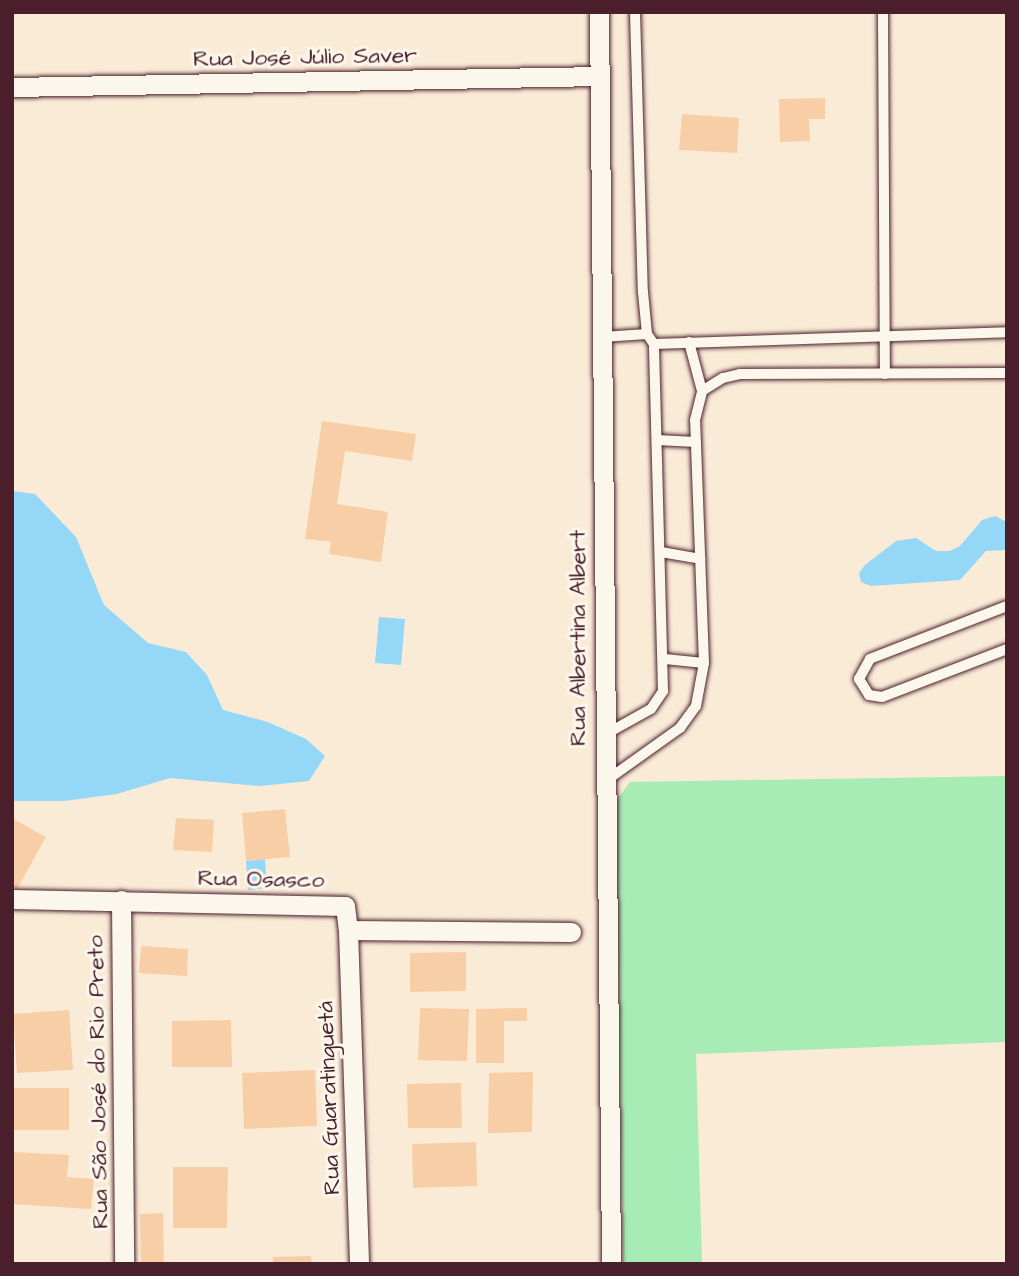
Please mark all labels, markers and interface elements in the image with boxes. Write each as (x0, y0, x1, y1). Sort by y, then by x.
street label: Rua José Júlio Saver (193, 41, 417, 73)
street label: Rua Albertina Albert (564, 530, 592, 746)
street label: Rua Osasco (197, 864, 325, 894)
street label: Rua São José do Rio Preto (82, 935, 114, 1229)
street label: Rua Guaratinguetá (312, 1001, 346, 1195)

